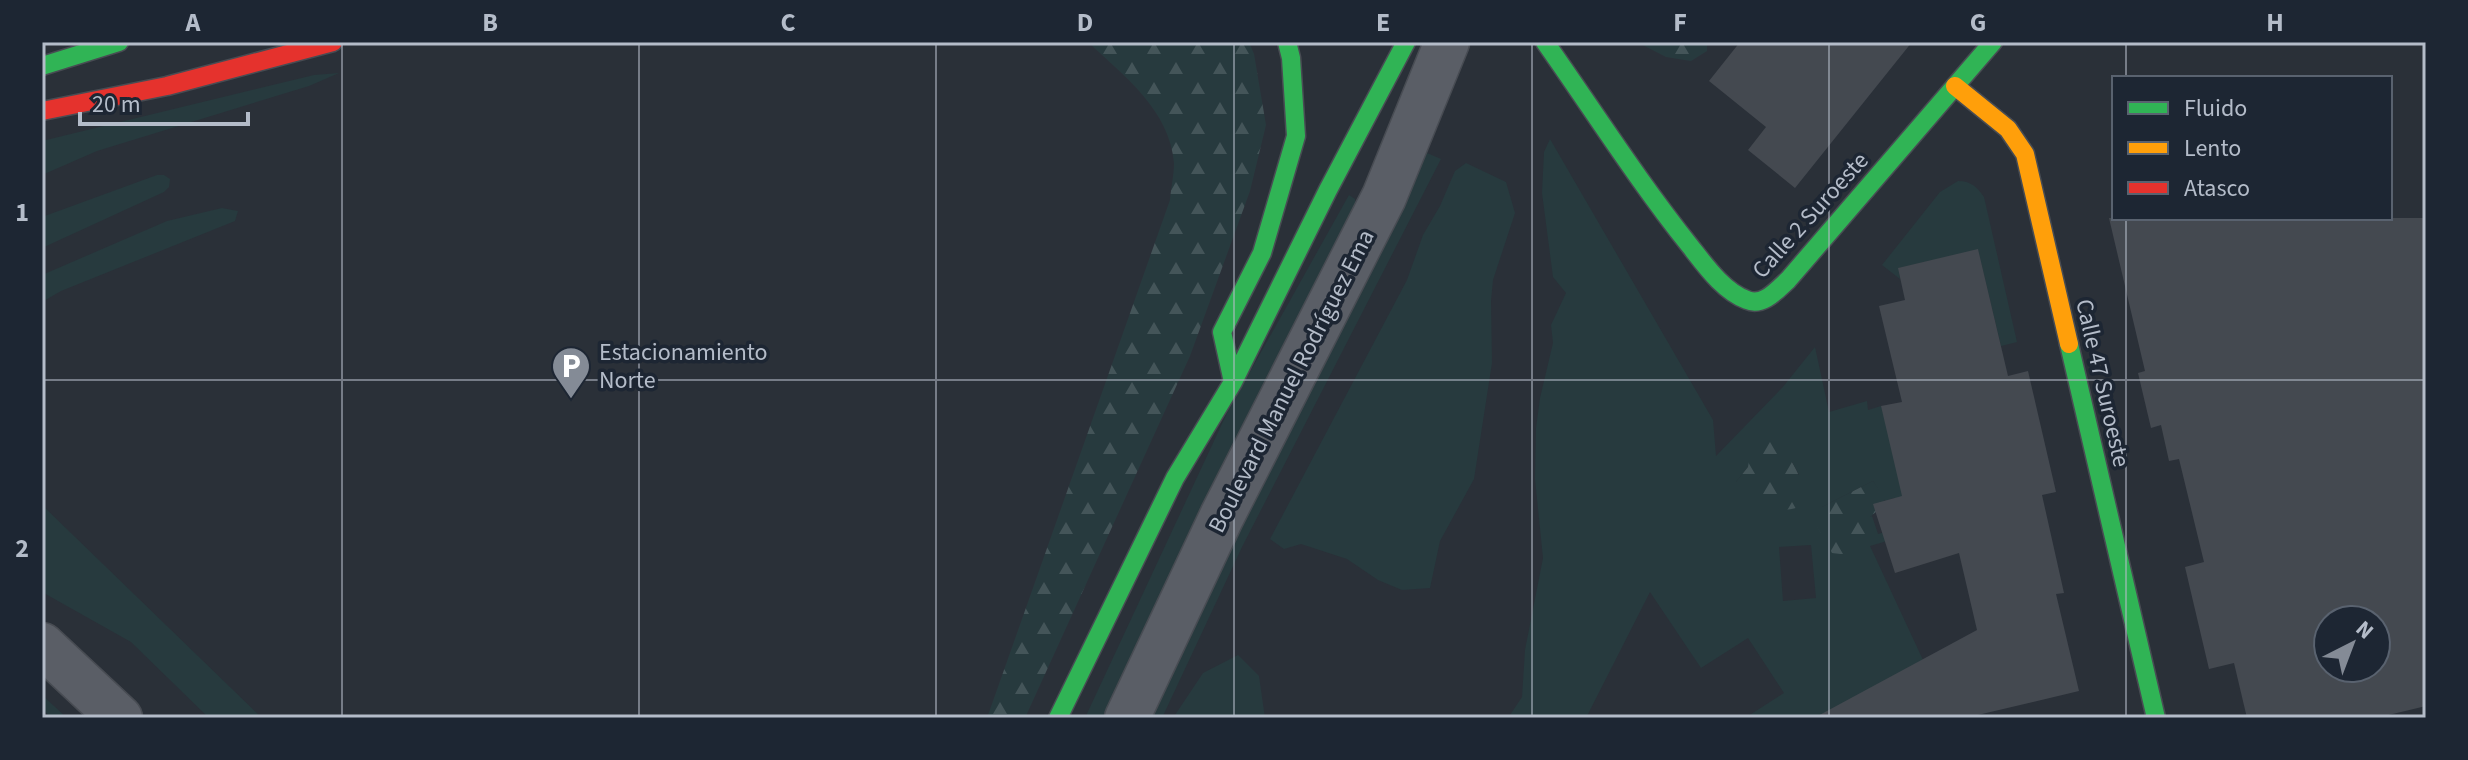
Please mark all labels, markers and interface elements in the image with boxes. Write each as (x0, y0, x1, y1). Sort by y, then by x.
text: A (185, 4, 202, 41)
text: B (482, 4, 498, 41)
text: C (780, 4, 796, 41)
text: D (1077, 4, 1093, 41)
text: E (1376, 4, 1390, 41)
text: F (1673, 4, 1687, 41)
text: G (1970, 4, 1986, 41)
text: H (2266, 4, 2284, 41)
scale bar (80, 76, 248, 126)
legend (2112, 76, 2392, 220)
text: 20 m (92, 87, 141, 122)
text: Fluido (2184, 91, 2247, 126)
text: Lento (2184, 131, 2241, 166)
street label: Calle 2 Suroeste (1744, 144, 1877, 286)
text: Atasco (2184, 171, 2250, 206)
text: 1 (15, 194, 29, 231)
street label: Boulevard Manuel Rodríguez Ema (1199, 223, 1383, 539)
street label: Calle 47 Suroeste (2066, 296, 2139, 471)
place label: Estacionamiento Norte (599, 335, 768, 398)
parking icon: Estacionamiento Norte (550, 345, 592, 400)
text: 2 (15, 530, 29, 567)
north arrow (2312, 604, 2392, 684)
text: N (2349, 613, 2381, 647)

